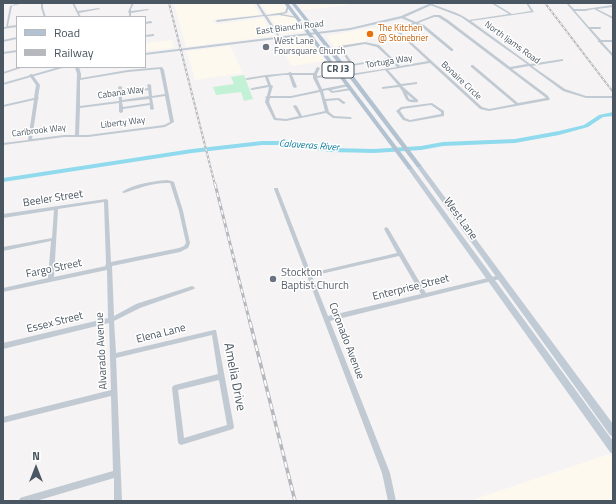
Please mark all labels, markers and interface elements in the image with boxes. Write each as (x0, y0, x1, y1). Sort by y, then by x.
legend (16, 16, 146, 68)
street label: East Bianchi Road (256, 19, 324, 37)
street label: North Ijams Road (482, 19, 542, 67)
text: Road (54, 23, 80, 42)
place label: The Kitchen @ Stonebrier (378, 24, 428, 45)
marker: The Kitchen @ Stonebrier (365, 29, 375, 39)
place label: West Lane Foursquare Church (274, 37, 345, 58)
marker: West Lane Foursquare Church (261, 42, 271, 52)
text: Railway (54, 43, 94, 62)
street label: Tortuga Way (365, 53, 413, 71)
street label: Bonaire Circle (438, 59, 484, 103)
road number: CR J3 (322, 62, 354, 78)
street label: Cabana Way (97, 84, 145, 102)
street label: Liberty Way (100, 115, 146, 131)
street label: Caribrook Way (11, 122, 67, 140)
water label: Calaveras River (278, 138, 340, 154)
street label: Beeler Street (22, 188, 84, 210)
street label: West Lane (440, 195, 480, 243)
street label: Fargo Street (25, 257, 83, 281)
place label: Stockton Baptist Church (281, 266, 349, 292)
street label: Enterprise Street (371, 272, 451, 304)
marker: Stockton Baptist Church (268, 274, 278, 284)
street label: Coronado Avenue (325, 301, 367, 381)
street label: Essex Street (25, 310, 85, 336)
street label: Alvarado Avenue (93, 312, 111, 390)
street label: Elena Lane (135, 322, 187, 346)
street label: Amelia Drive (220, 342, 248, 412)
north arrow (16, 448, 56, 488)
text: N (32, 448, 40, 464)

